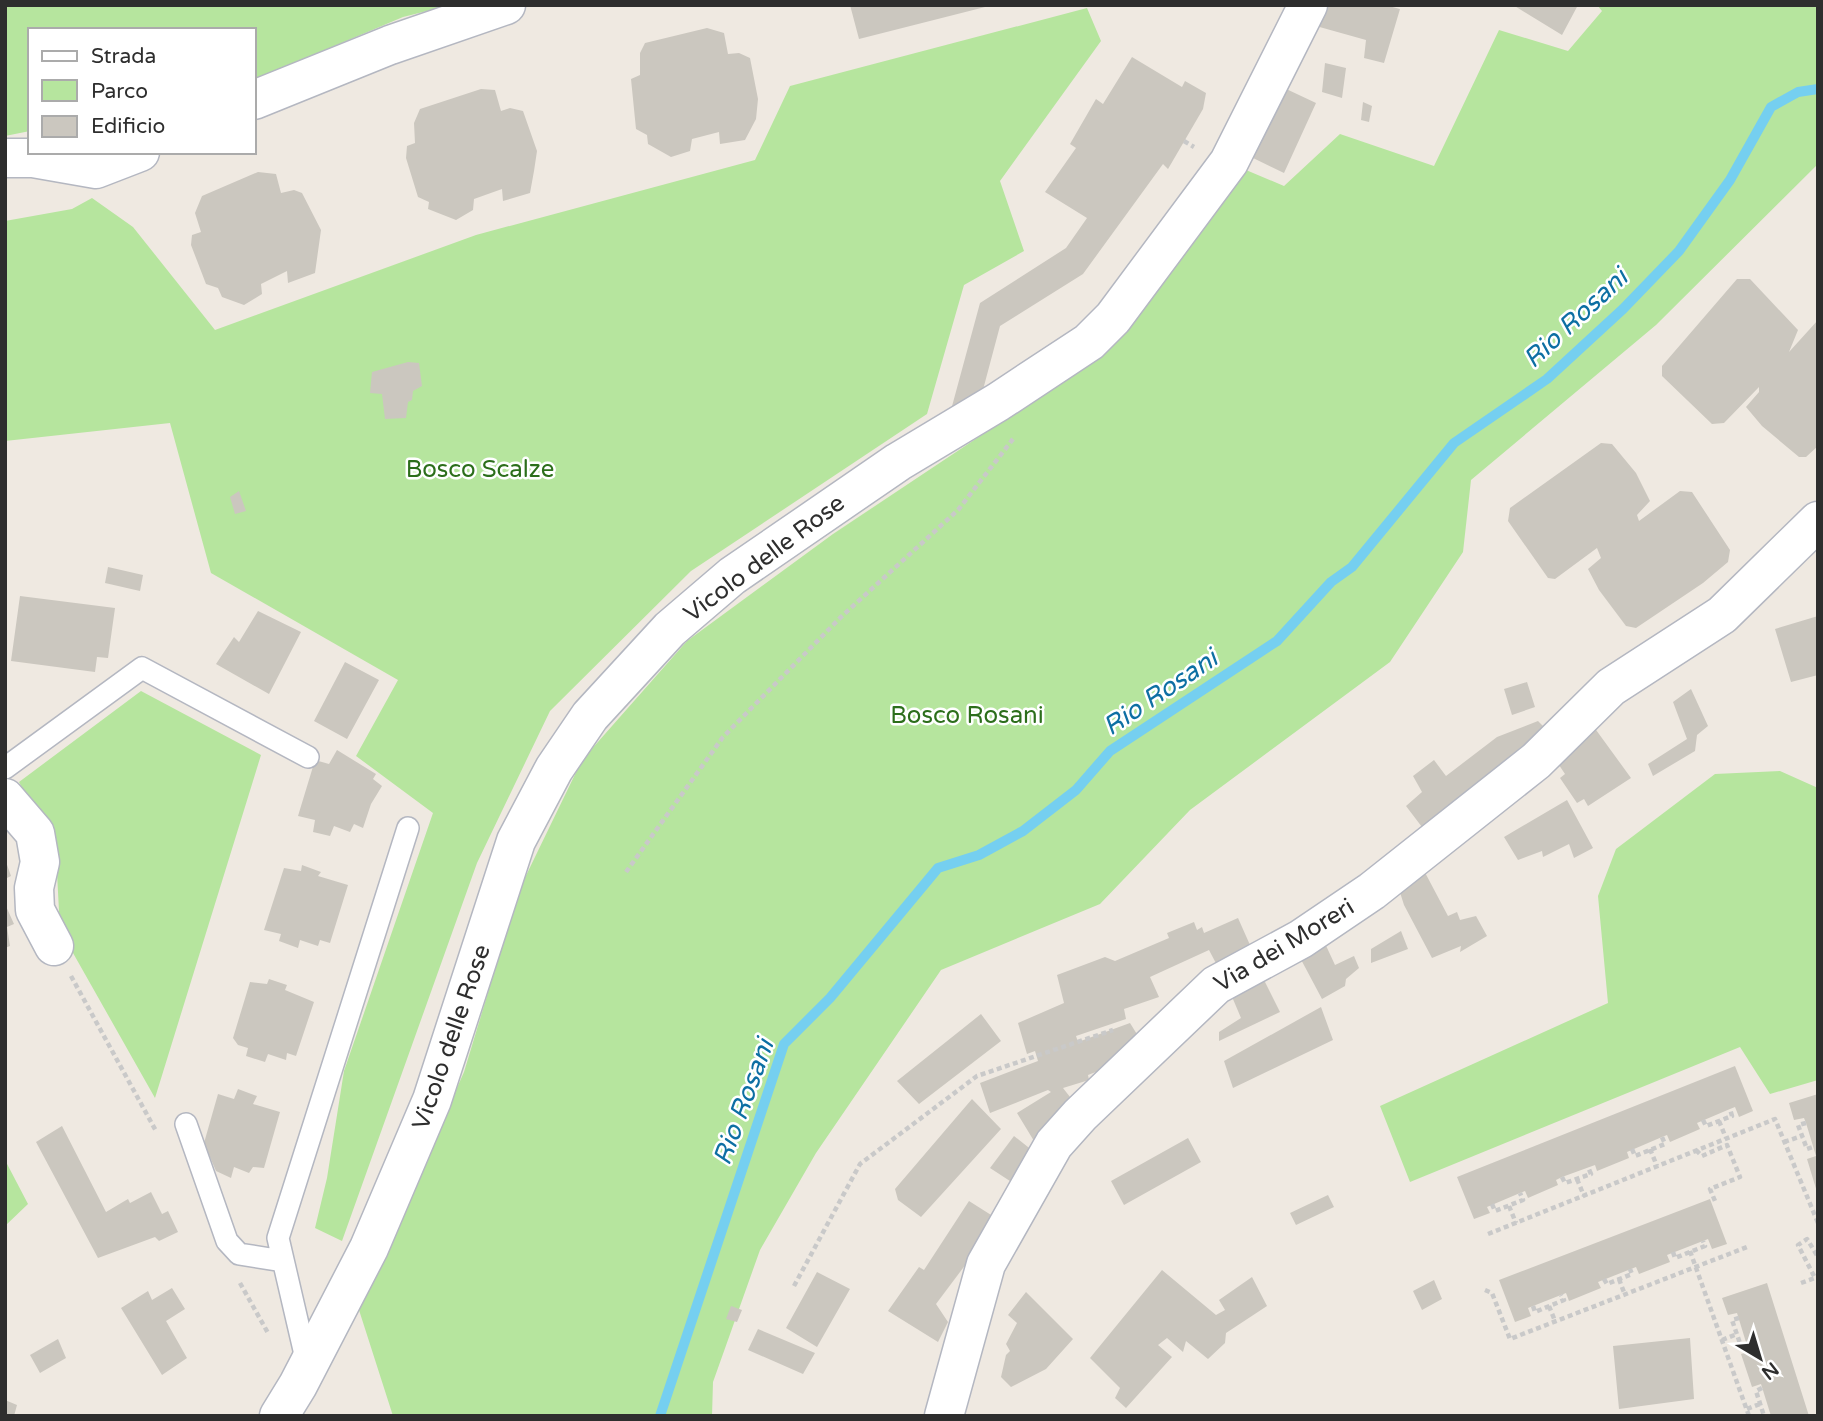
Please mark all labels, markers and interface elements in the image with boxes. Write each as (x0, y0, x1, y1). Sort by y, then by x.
legend (28, 28, 256, 154)
text: Strada (91, 44, 156, 69)
text: Parco (91, 79, 148, 104)
text: Edificio (91, 114, 165, 139)
water label: Rio Rosani (1517, 260, 1636, 374)
park label: Bosco Scalze (406, 455, 554, 484)
street label: Vicolo delle Rose (678, 489, 850, 628)
water label: Rio Rosani (1097, 641, 1226, 742)
park label: Bosco Rosani (890, 701, 1044, 730)
street label: Via dei Moreri (1209, 892, 1359, 999)
street label: Vicolo delle Rose (406, 941, 497, 1133)
water label: Rio Rosani (706, 1032, 782, 1169)
north arrow (1725, 1323, 1795, 1393)
text: N (1757, 1357, 1783, 1384)

